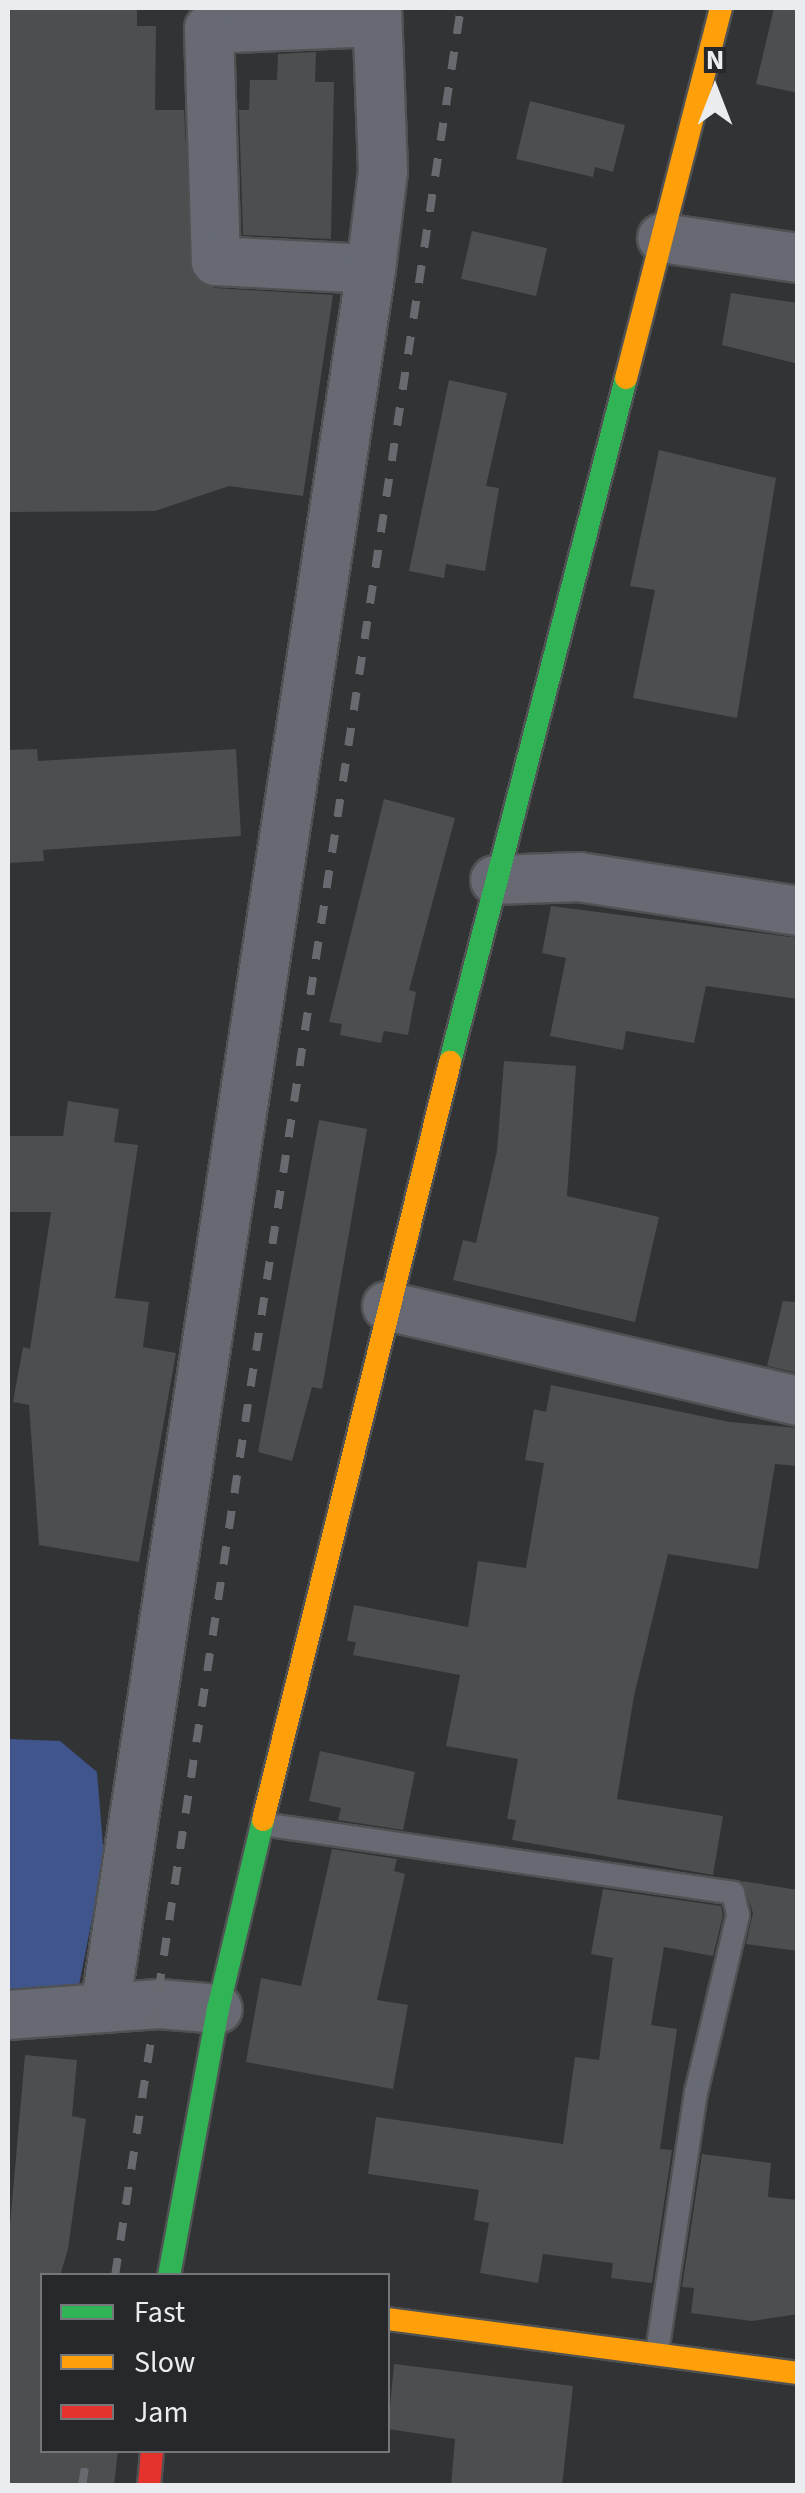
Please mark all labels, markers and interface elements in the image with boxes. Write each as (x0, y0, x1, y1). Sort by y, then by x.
north arrow (665, 40, 765, 140)
text: N (706, 40, 724, 80)
legend (40, 2273, 390, 2453)
text: Fast (134, 2291, 185, 2334)
text: Slow (134, 2341, 195, 2384)
text: Jam (134, 2391, 188, 2434)

